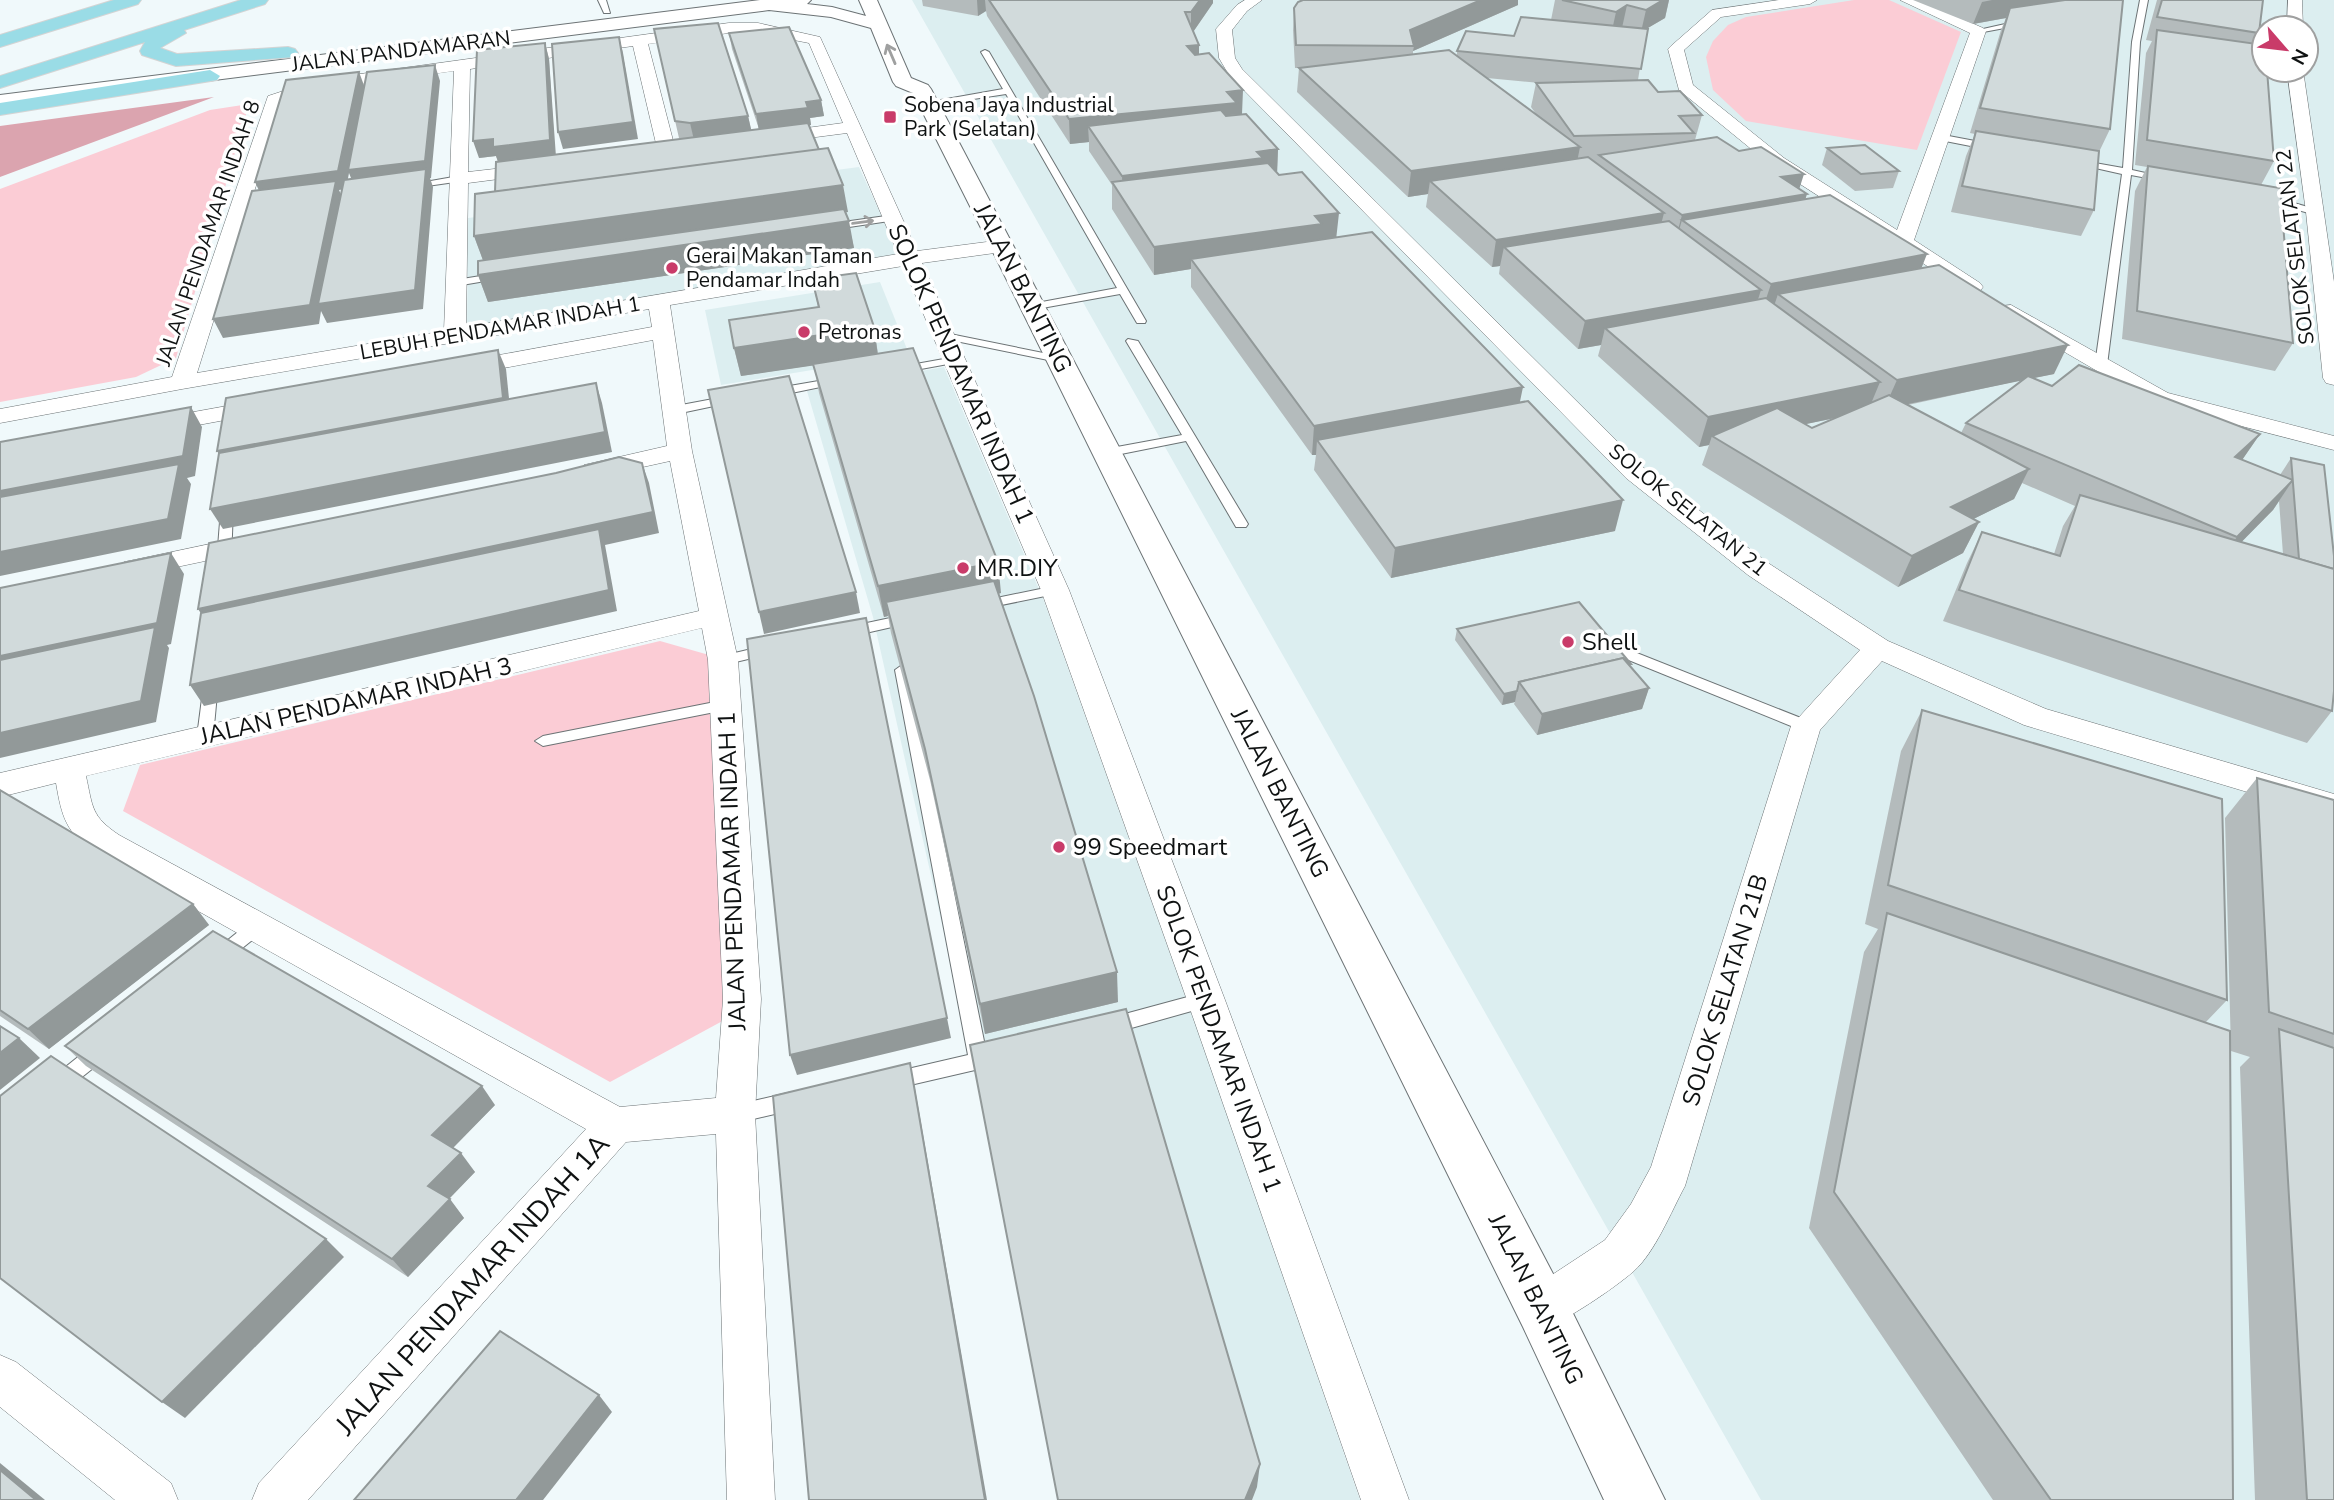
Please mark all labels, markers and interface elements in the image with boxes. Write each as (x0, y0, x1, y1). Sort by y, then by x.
north arrow (2250, 14, 2320, 84)
street label: JALAN PANDAMARAN (289, 24, 512, 78)
one-way arrow (884, 43, 897, 65)
text: N (2284, 44, 2314, 69)
place label: Sobena Jaya Industrial Park (Selatan) (904, 91, 1115, 143)
street label: JALAN PENDAMAR INDAH 8 (149, 96, 267, 371)
marker: Sobena Jaya Industrial Park (Selatan) (882, 109, 898, 125)
street label: SOLOK SELATAN 22 (2269, 148, 2321, 346)
street label: JALAN BANTING (966, 197, 1080, 378)
one-way arrow (851, 215, 874, 228)
street label: SOLOK PENDAMAR INDAH 1 (880, 219, 1042, 529)
place label: Gerai Makan Taman Pendamar Indah (686, 242, 872, 294)
marker: Gerai Makan Taman Pendamar Indah (664, 260, 680, 276)
street label: LEBUH PENDAMAR INDAH 1 (358, 290, 642, 366)
place label: Petronas (818, 318, 902, 346)
marker: Petronas (796, 324, 812, 340)
street label: SOLOK SELATAN 21 (1603, 437, 1773, 583)
place label: MR.DIY (977, 552, 1058, 584)
marker: MR.DIY (955, 560, 971, 576)
place label: Shell (1582, 626, 1637, 658)
marker: Shell (1560, 634, 1576, 650)
street label: JALAN PENDAMAR INDAH 3 (196, 650, 515, 753)
street label: JALAN BANTING (1223, 702, 1337, 883)
street label: JALAN PENDAMAR INDAH 1 (710, 711, 754, 1032)
place label: 99 Speedmart (1073, 831, 1228, 863)
marker: 99 Speedmart (1051, 839, 1067, 855)
street label: SOLOK SELATAN 21B (1674, 870, 1776, 1110)
street label: SOLOK PENDAMAR INDAH 1 (1148, 881, 1290, 1197)
street label: JALAN PENDAMAR INDAH 1A (327, 1126, 618, 1444)
street label: JALAN BANTING (1480, 1207, 1591, 1390)

